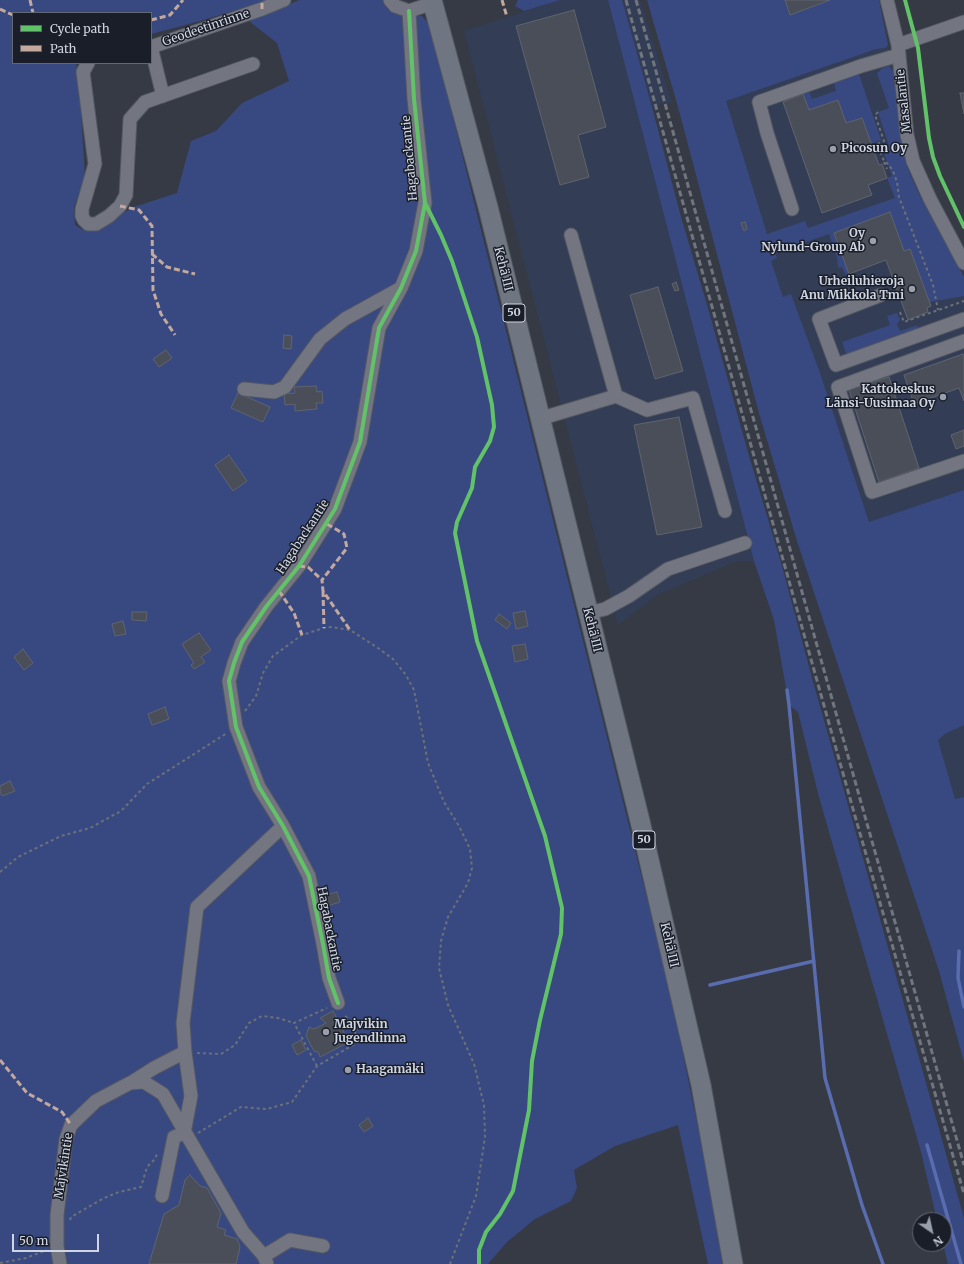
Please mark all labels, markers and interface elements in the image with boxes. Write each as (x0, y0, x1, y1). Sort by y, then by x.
street label: Geodeetinrinne (161, 6, 251, 50)
legend (12, 12, 152, 64)
text: Cycle path (50, 21, 110, 36)
text: Path (50, 41, 76, 56)
street label: Masalantie (894, 69, 914, 133)
street label: Hagabackantie (399, 115, 421, 201)
place label: Picosun Oy (841, 142, 907, 156)
marker: Picosun Oy (828, 144, 838, 154)
place label: Oy Nylund-Group Ab (761, 227, 865, 255)
marker: Oy Nylund-Group Ab (868, 236, 878, 246)
street label: Kehä III (491, 245, 515, 293)
place label: Urheiluhieroja Anu Mikkola Tmi (800, 275, 904, 303)
marker: Urheiluhieroja Anu Mikkola Tmi (907, 284, 917, 294)
road number: 50 (503, 304, 525, 322)
place label: Kattokeskus Länsi-Uusimaa Oy (826, 383, 935, 411)
marker: Kattokeskus Länsi-Uusimaa Oy (938, 392, 948, 402)
street label: Hagabackantie (274, 497, 332, 577)
street label: Kehä III (580, 606, 604, 654)
road number: 50 (633, 831, 655, 849)
street label: Hagabackantie (314, 885, 344, 973)
street label: Kehä III (657, 921, 681, 969)
place label: Majvikin Jugendlinna (334, 1018, 406, 1046)
marker: Majvikin Jugendlinna (321, 1027, 331, 1037)
place label: Haagamäki (356, 1063, 424, 1077)
marker: Haagamäki (343, 1065, 353, 1075)
street label: Majvikintie (52, 1132, 76, 1200)
north arrow (912, 1212, 952, 1252)
scale bar (14, 1226, 101, 1252)
text: 50 m (19, 1233, 48, 1248)
text: N (931, 1233, 946, 1249)

